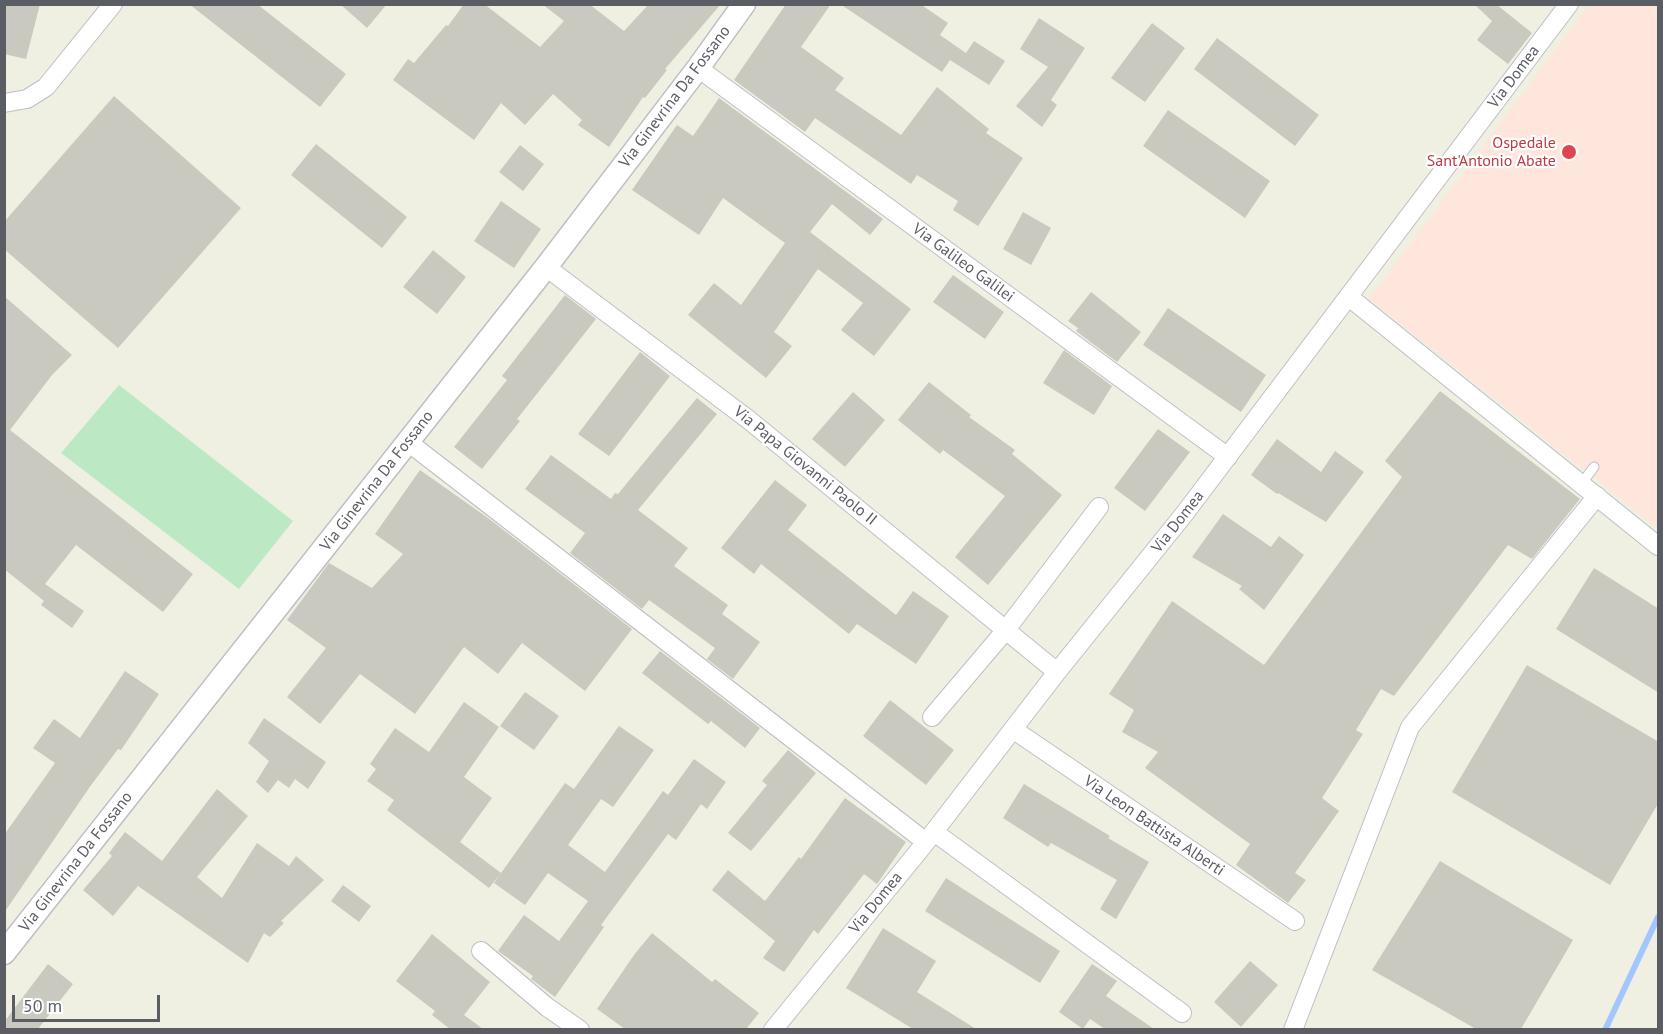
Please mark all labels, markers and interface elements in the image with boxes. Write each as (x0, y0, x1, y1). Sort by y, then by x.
street label: Via Ginevrina Da Fossano (615, 22, 735, 172)
street label: Via Domea (1484, 42, 1544, 112)
place label: Ospedale Sant'Antonio Abate (1427, 133, 1556, 171)
marker: Ospedale Sant'Antonio Abate (1560, 143, 1578, 161)
street label: Via Galileo Galilei (908, 220, 1018, 306)
street label: Via Papa Giovanni Paolo II (730, 402, 880, 530)
street label: Via Ginevrina Da Fossano (316, 407, 438, 555)
street label: Via Domea (1148, 487, 1208, 557)
street label: Via Leon Battista Alberti (1080, 772, 1228, 880)
street label: Via Ginevrina Da Fossano (15, 788, 137, 936)
street label: Via Domea (845, 868, 907, 938)
scale bar (15, 983, 164, 1021)
text: 50 m (23, 994, 62, 1017)

